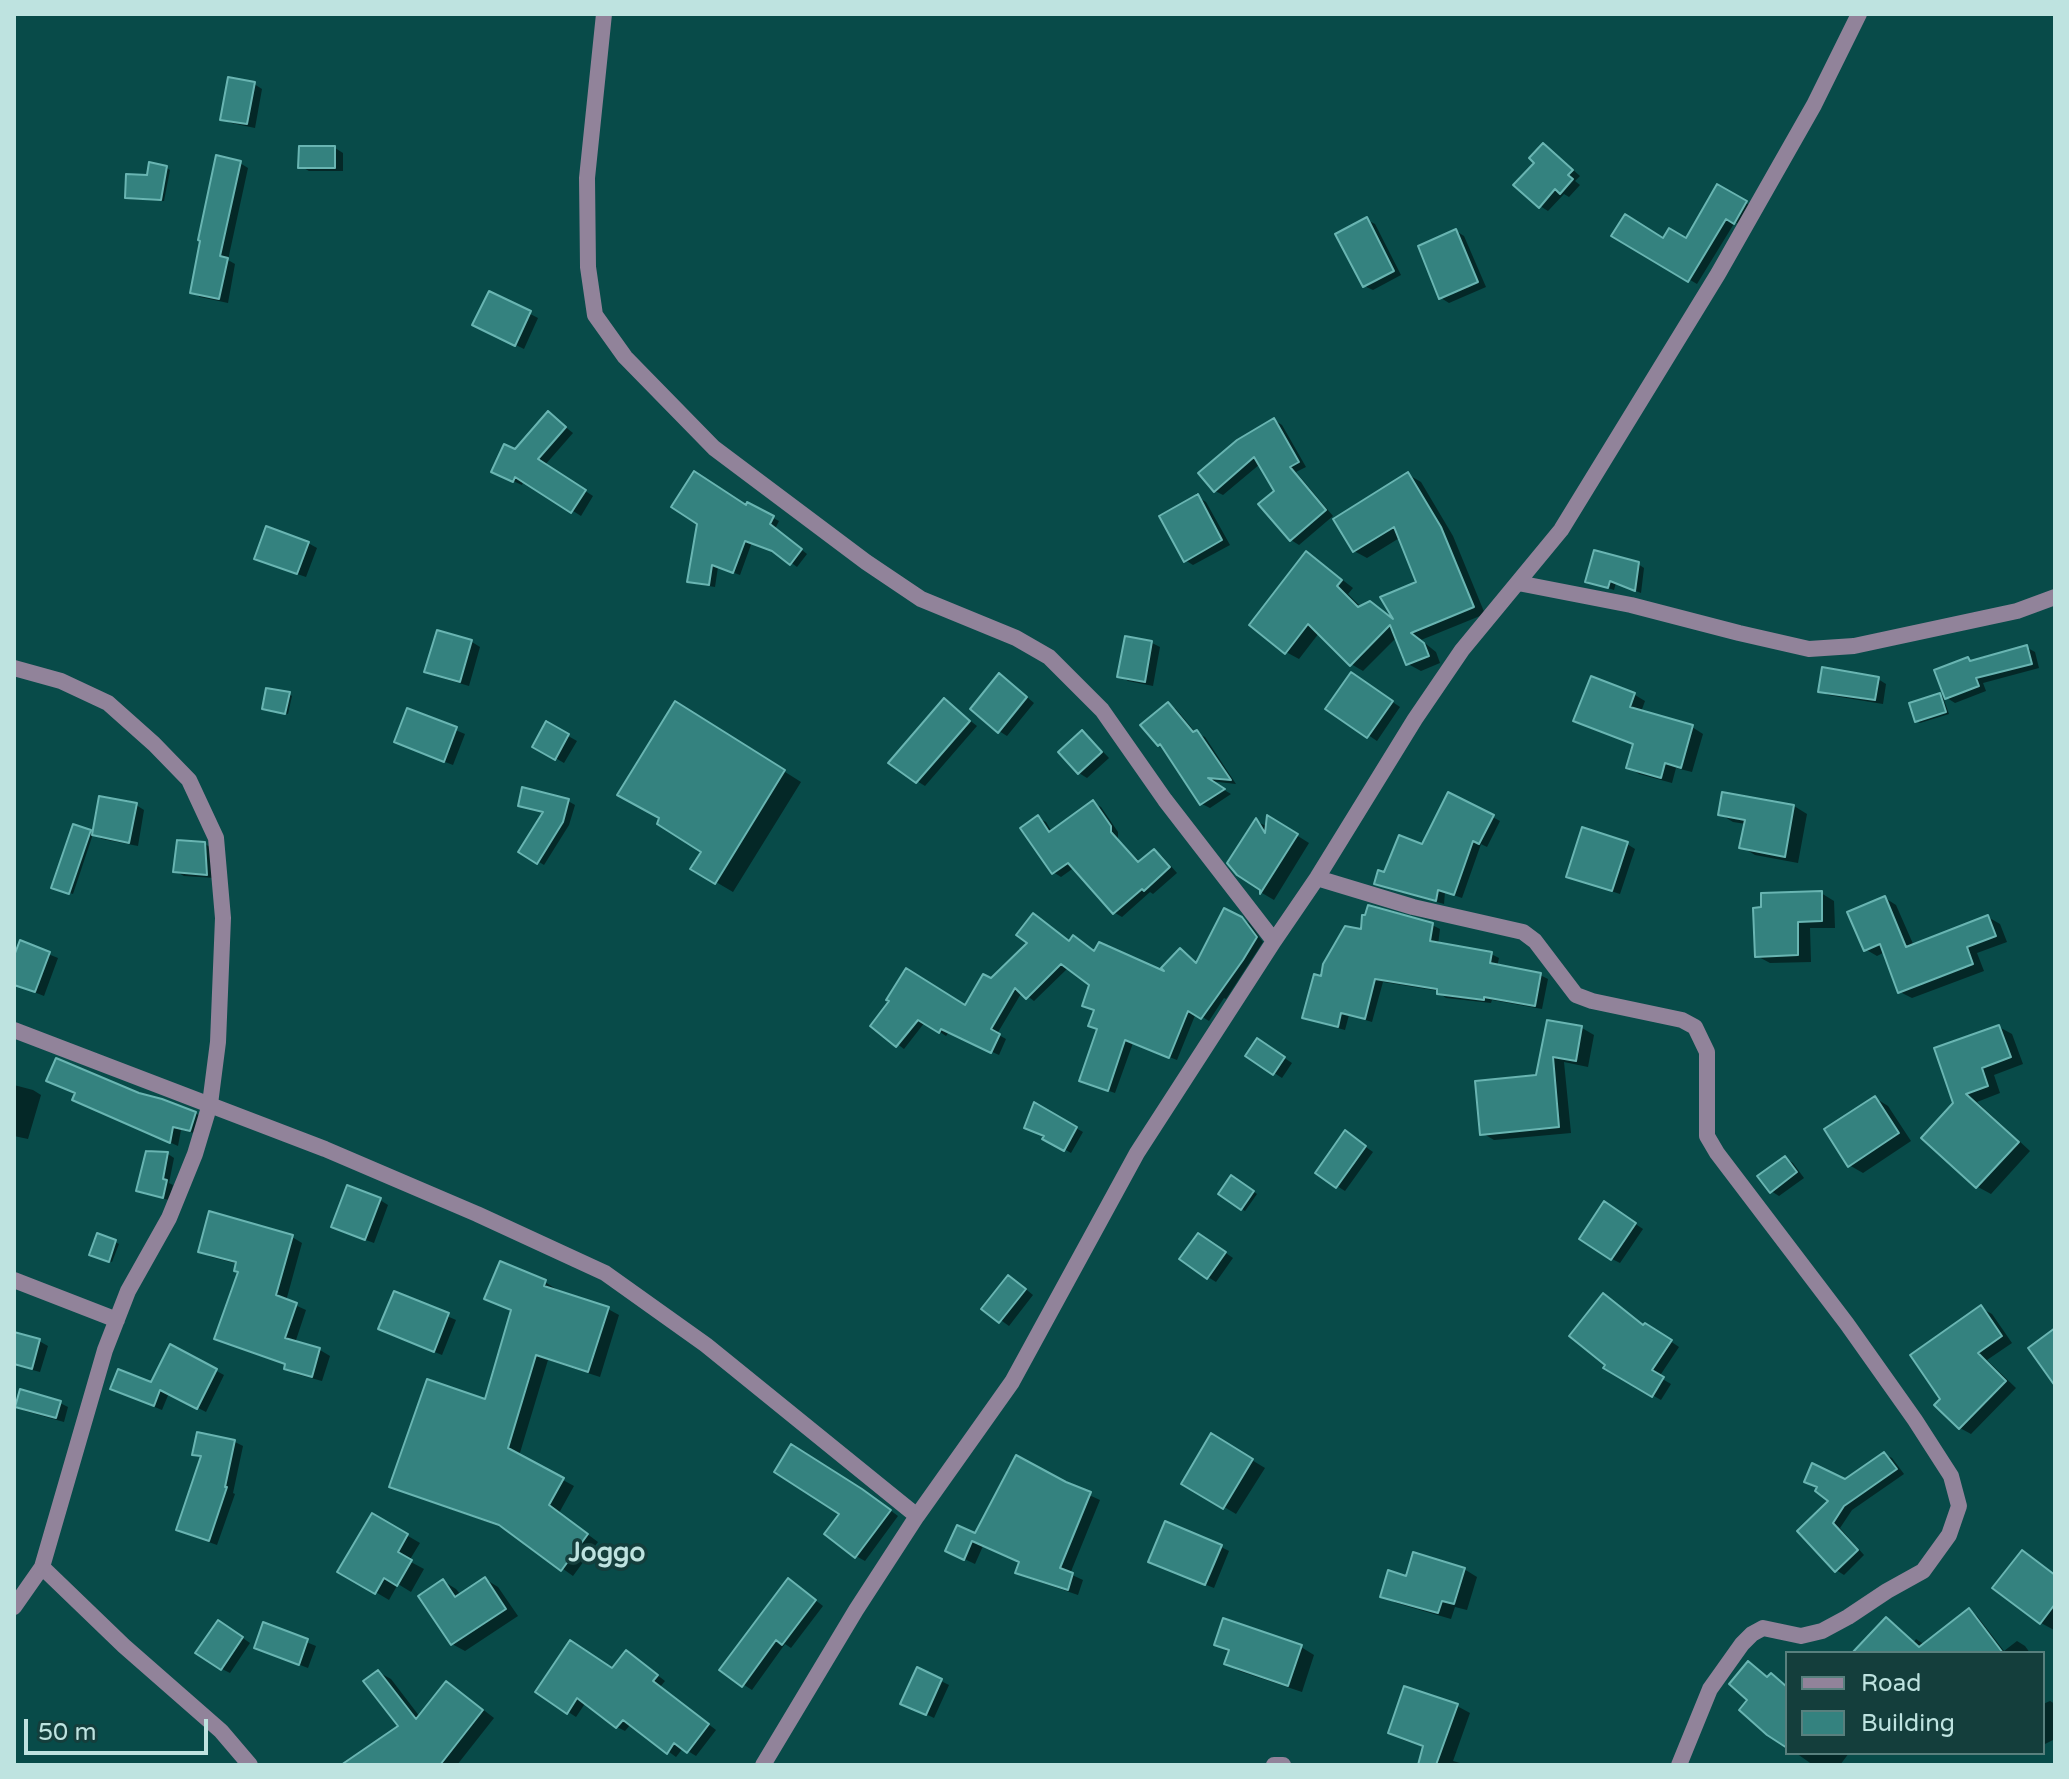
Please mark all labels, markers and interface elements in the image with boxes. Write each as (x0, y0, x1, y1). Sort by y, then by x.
district label: Joggo (569, 1538, 645, 1570)
legend (1785, 1651, 2045, 1755)
text: Road (1861, 1669, 1921, 1698)
scale bar (28, 1703, 212, 1753)
text: Building (1861, 1709, 1955, 1738)
text: 50 m (38, 1718, 96, 1747)

